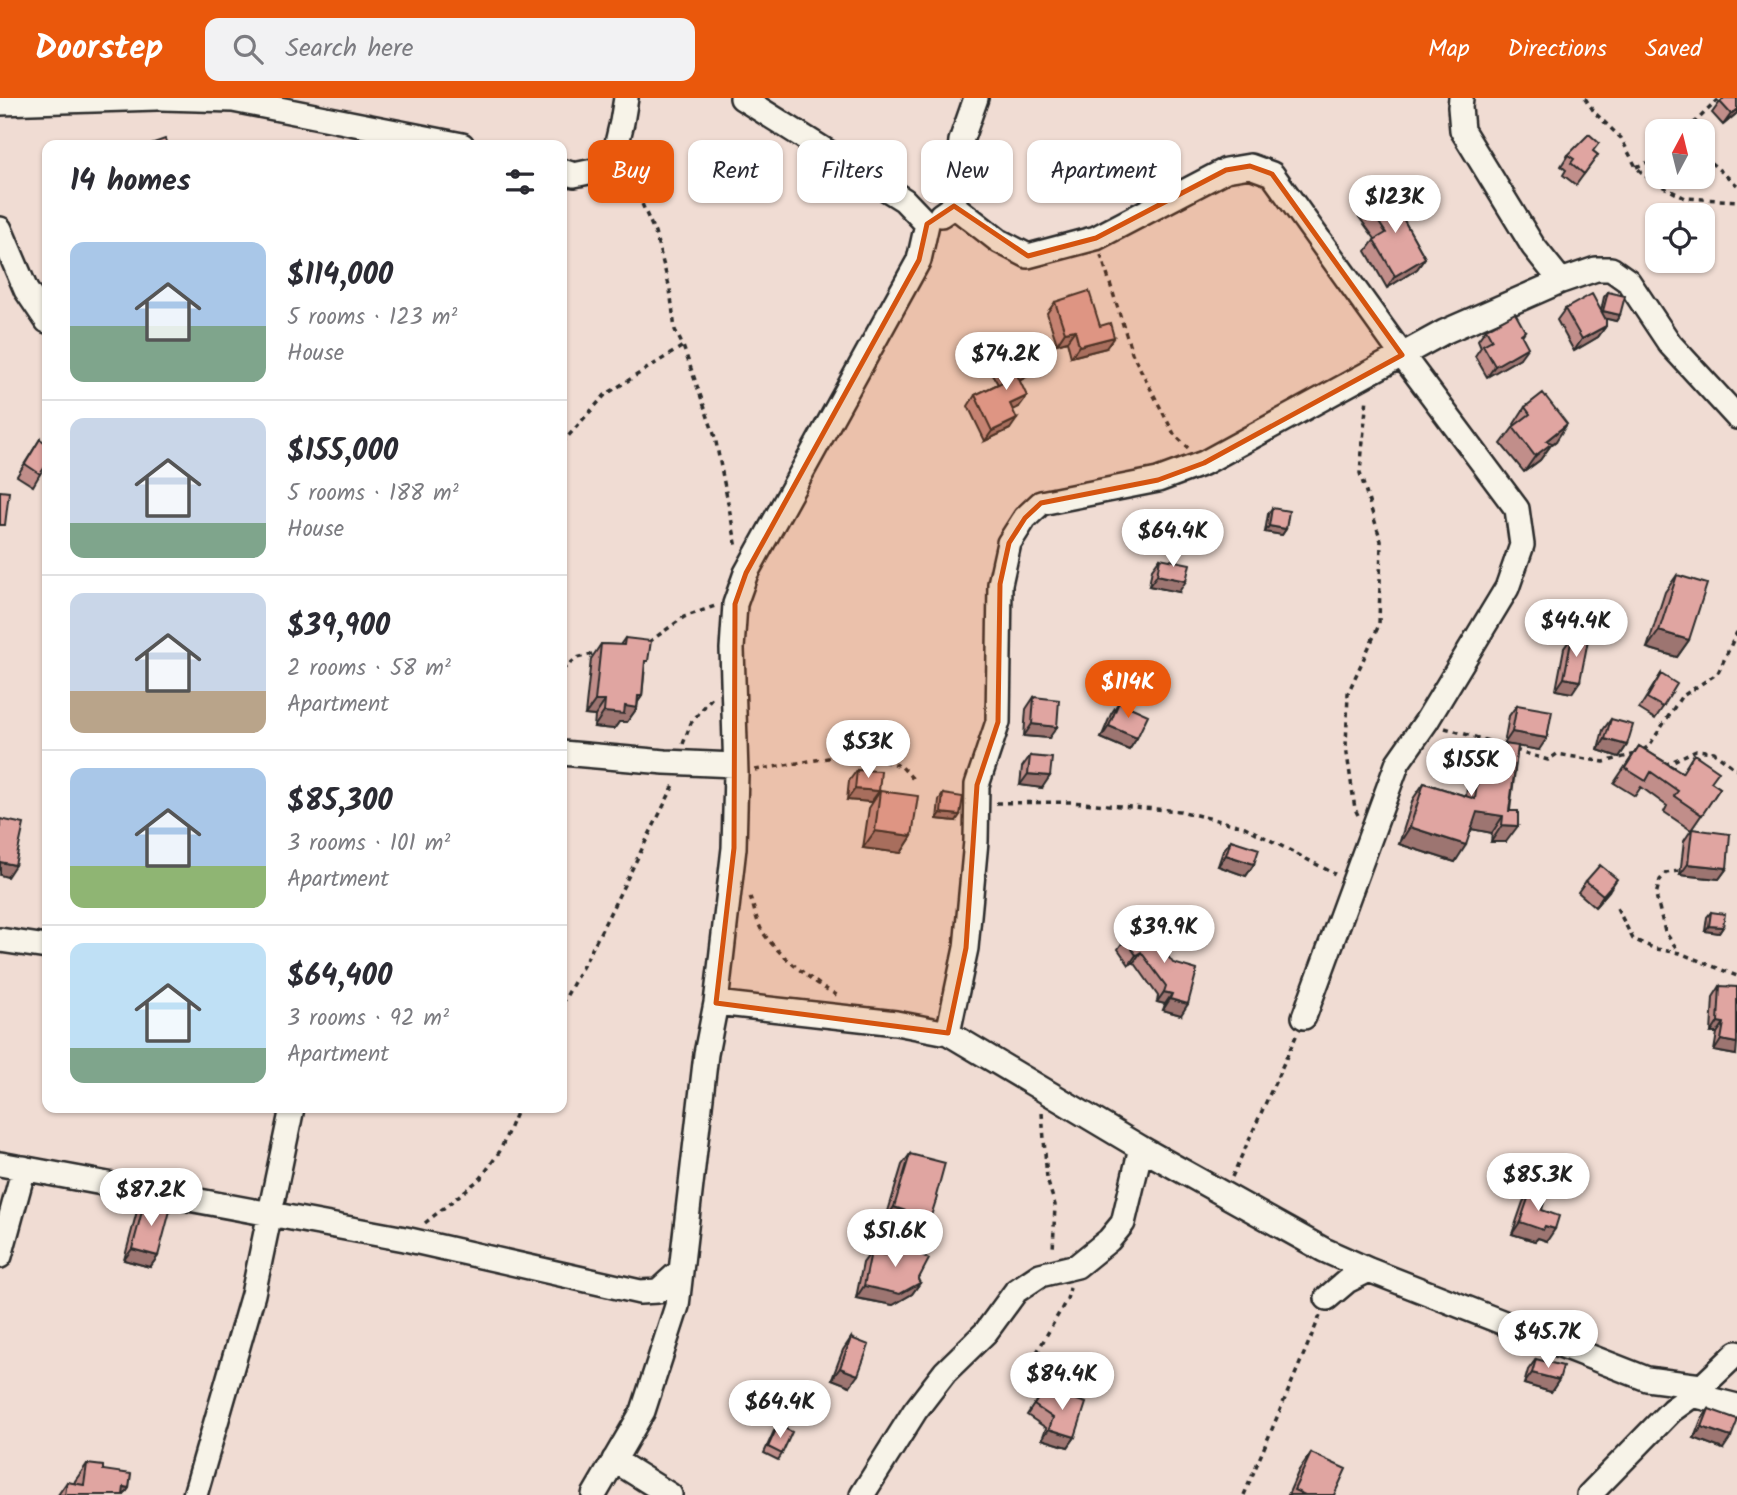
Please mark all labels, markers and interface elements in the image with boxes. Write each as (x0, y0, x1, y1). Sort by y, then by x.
search box (205, 18, 695, 81)
text: Doorstep (35, 23, 163, 76)
text: Search here (285, 28, 413, 70)
icon: search (229, 30, 267, 68)
text: Map (1428, 30, 1470, 69)
text: Directions (1508, 30, 1607, 69)
text: Saved (1645, 30, 1702, 69)
north arrow (1645, 119, 1715, 189)
map controls (1645, 119, 1715, 273)
chip: Buy (588, 140, 674, 203)
chip: Rent (688, 140, 783, 203)
chip: Filters (797, 140, 907, 203)
chip: New (921, 140, 1013, 203)
chip: Apartment (1027, 140, 1181, 203)
text: 14 homes (70, 158, 191, 206)
icon: filters (501, 163, 539, 201)
pin: $123K (1346, 176, 1444, 235)
text: $123K (1365, 180, 1425, 216)
button: locate (1645, 203, 1715, 273)
text: $114,000 (287, 252, 393, 300)
icon: home (126, 270, 210, 354)
text: 5 rooms · 123 m² (287, 300, 457, 336)
pin: $74.2K (949, 332, 1063, 392)
text: House (287, 336, 344, 372)
text: $74.2K (971, 337, 1041, 373)
text: $155,000 (287, 428, 398, 476)
icon: home (126, 446, 210, 530)
text: 5 rooms · 188 m² (287, 476, 459, 512)
pin: $64.4K (1116, 510, 1230, 569)
text: House (287, 512, 344, 548)
text: $64.4K (1138, 514, 1208, 550)
pin: $44.4K (1519, 600, 1633, 659)
text: $39,900 (287, 603, 390, 651)
text: $44.4K (1541, 604, 1611, 640)
icon: home (126, 621, 210, 705)
text: 2 rooms · 58 m² (287, 651, 451, 687)
pin: $114K (1079, 660, 1177, 720)
text: $114K (1101, 665, 1155, 701)
text: Apartment (287, 687, 389, 723)
pin: $53K (827, 720, 909, 780)
text: $53K (842, 725, 894, 761)
pin: $155K (1422, 738, 1520, 798)
text: $155K (1442, 743, 1500, 779)
text: $85,300 (287, 778, 393, 826)
icon: home (126, 796, 210, 880)
text: 3 rooms · 101 m² (287, 826, 450, 862)
text: Apartment (287, 862, 389, 898)
pin: $39.9K (1107, 906, 1221, 965)
text: $39.9K (1130, 910, 1198, 946)
text: $64,400 (287, 953, 392, 1001)
icon: home (126, 971, 210, 1055)
text: 3 rooms · 92 m² (287, 1001, 449, 1037)
text: Apartment (287, 1037, 389, 1073)
pin: $85.3K (1481, 1154, 1595, 1213)
text: $85.3K (1503, 1158, 1573, 1194)
pin: $87.2K (94, 1168, 208, 1228)
text: $87.2K (116, 1173, 186, 1209)
pin: $51.6K (838, 1210, 952, 1269)
text: $51.6K (863, 1214, 927, 1250)
pin: $45.7K (1491, 1310, 1605, 1370)
text: $45.7K (1514, 1315, 1582, 1351)
pin: $84.4K (1005, 1352, 1119, 1412)
text: $84.4K (1026, 1357, 1098, 1393)
pin: $64.4K (723, 1380, 837, 1440)
text: $64.4K (745, 1385, 815, 1421)

